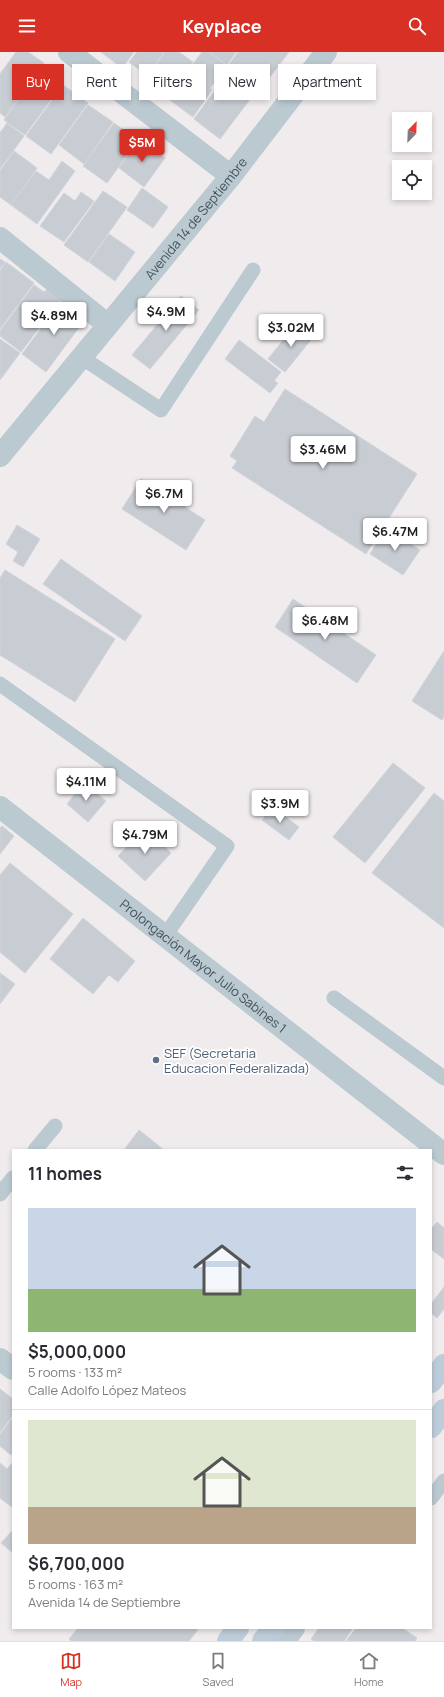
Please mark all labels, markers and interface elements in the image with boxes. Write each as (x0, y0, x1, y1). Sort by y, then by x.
text: Keyplace (182, 14, 262, 38)
icon: menu (16, 15, 38, 37)
icon: search (406, 15, 428, 37)
chip: Buy (12, 64, 64, 100)
chip: Rent (72, 64, 131, 100)
chip: Filters (139, 64, 206, 100)
chip: New (214, 64, 270, 100)
chip: Apartment (278, 64, 376, 100)
north arrow (392, 112, 432, 152)
map controls (392, 112, 432, 200)
pin: $5M (123, 129, 161, 163)
text: $5M (129, 133, 155, 151)
street label: Avenida 14 de Septiembre (140, 153, 251, 283)
button: locate (392, 160, 432, 200)
pin: $4.9M (138, 298, 194, 332)
pin: $4.89M (21, 302, 87, 336)
text: $4.9M (147, 302, 185, 320)
text: $4.89M (31, 306, 77, 324)
pin: $3.02M (258, 314, 324, 348)
text: $3.02M (267, 318, 315, 336)
pin: $3.46M (290, 436, 356, 470)
text: $3.46M (300, 440, 346, 458)
pin: $6.7M (136, 480, 192, 514)
text: $6.7M (145, 484, 183, 502)
pin: $6.47M (362, 518, 428, 552)
text: $6.47M (372, 522, 418, 540)
pin: $6.48M (292, 607, 358, 641)
text: $6.48M (301, 611, 349, 629)
pin: $4.11M (53, 768, 119, 802)
text: $4.11M (66, 772, 106, 790)
pin: $3.9M (252, 790, 308, 824)
text: $3.9M (261, 794, 299, 812)
pin: $4.79M (112, 821, 178, 855)
text: $4.79M (122, 825, 168, 843)
street label: Prolongación Mayor Julio Sabines 1 (116, 895, 290, 1037)
place label: SEF (Secretaria Educacion Federalizada) (164, 1044, 310, 1077)
marker: SEF (Secretaria Educacion Federalizada) (151, 1055, 161, 1065)
text: 11 homes (28, 1162, 102, 1185)
icon: filters (394, 1162, 416, 1184)
icon: home (186, 1234, 258, 1306)
text: $5,000,000 (28, 1340, 126, 1363)
text: 5 rooms · 133 m² (28, 1363, 122, 1381)
text: Calle Adolfo López Mateos (28, 1381, 186, 1399)
icon: home (186, 1446, 258, 1518)
text: $6,700,000 (28, 1552, 125, 1575)
text: 5 rooms · 163 m² (28, 1575, 123, 1593)
text: Avenida 14 de Septiembre (28, 1593, 181, 1611)
tab: Map (60, 1650, 82, 1689)
tab: Saved (203, 1650, 234, 1689)
tab: Home (354, 1650, 384, 1689)

